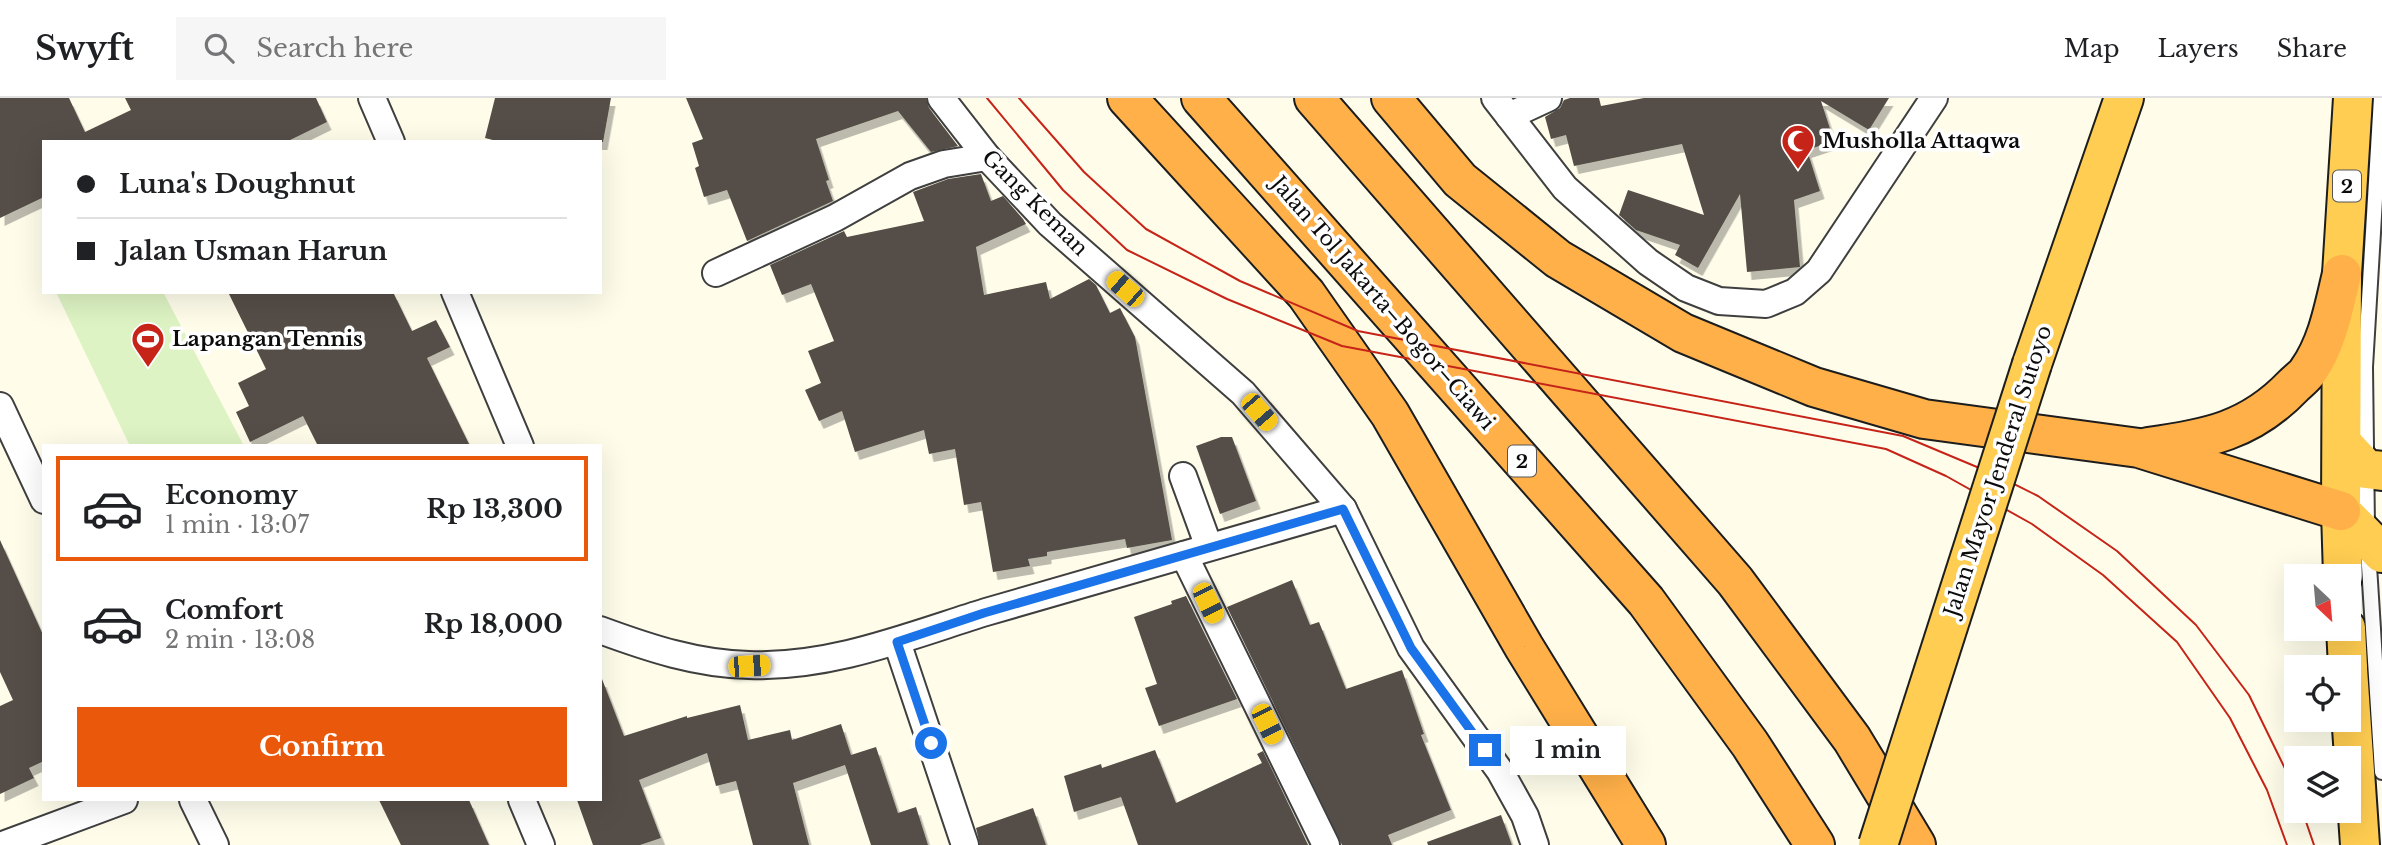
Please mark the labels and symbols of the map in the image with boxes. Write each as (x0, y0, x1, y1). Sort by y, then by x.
mosque icon: Musholla Attaqwa (1779, 122, 1817, 171)
place label: Musholla Attaqwa (1822, 128, 2020, 154)
street label: Gang Keman (977, 145, 1093, 261)
street label: Jalan Tol Jakarta–Bogor–Ciawi (1264, 169, 1500, 435)
road number: 2 (2333, 170, 2361, 202)
car (1103, 267, 1148, 311)
sports icon: Lapangan Tennis (129, 320, 167, 369)
street label: Jalan Mayor Jenderal Sutoyo (1938, 322, 2057, 623)
place label: Lapangan Tennis (172, 326, 363, 352)
car (1238, 389, 1281, 435)
road number: 2 (1508, 446, 1536, 476)
north arrow (2284, 564, 2361, 640)
car (1190, 580, 1227, 626)
car (728, 654, 771, 678)
car (1249, 701, 1286, 747)
callout: 1 min (1510, 726, 1625, 774)
route start (915, 727, 947, 759)
route end (1469, 734, 1501, 766)

